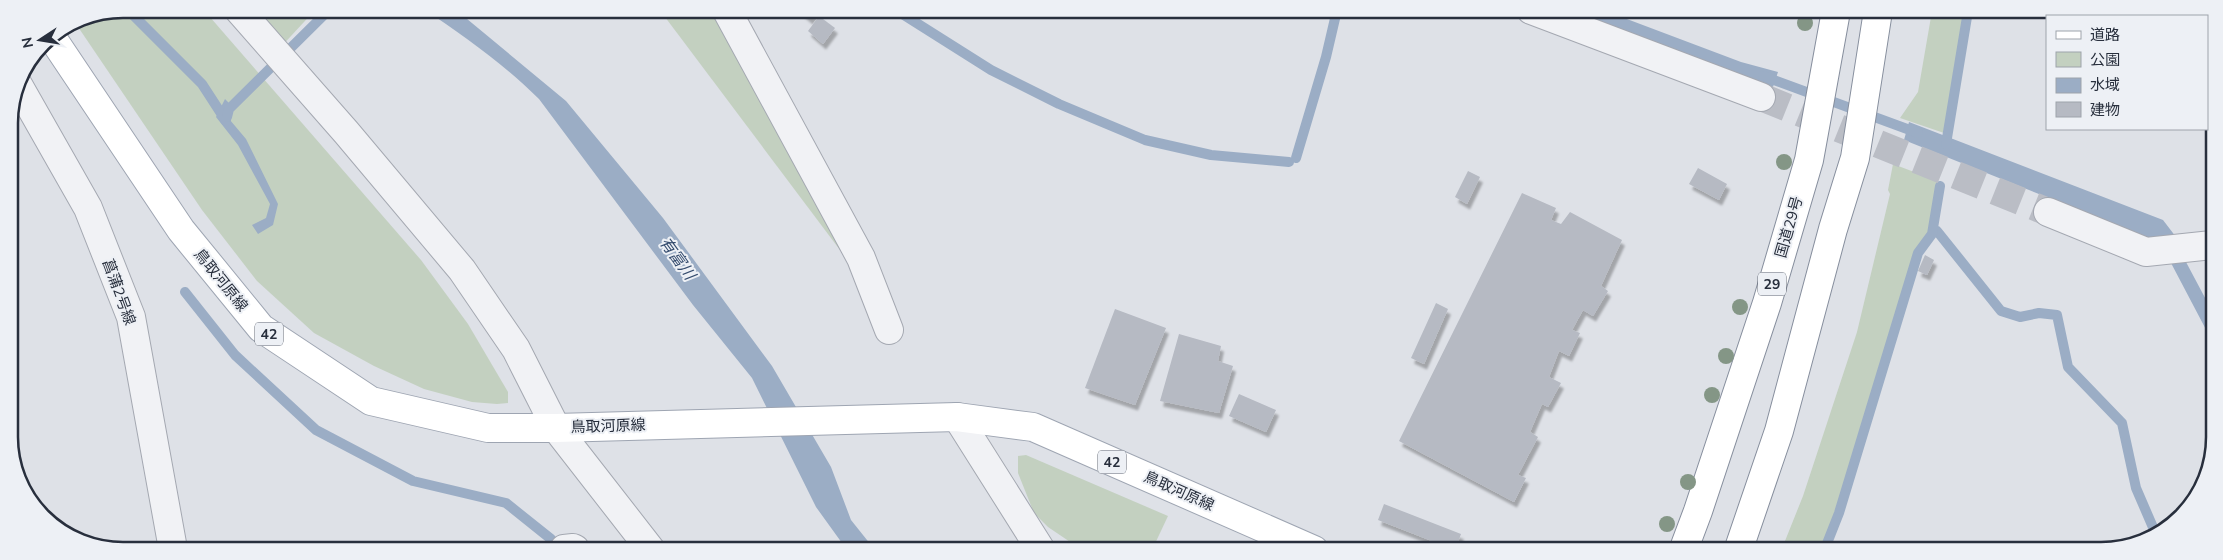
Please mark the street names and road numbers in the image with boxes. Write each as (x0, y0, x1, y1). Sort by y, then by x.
street label: 国道29号 (1771, 194, 1807, 260)
street label: 鳥取河原線 (190, 245, 252, 315)
street label: 菖蒲2号線 (98, 256, 140, 328)
road number: 29 (1758, 272, 1786, 296)
road number: 42 (255, 322, 283, 346)
street label: 鳥取河原線 (570, 415, 646, 437)
road number: 42 (1098, 451, 1126, 474)
street label: 鳥取河原線 (1141, 467, 1217, 515)

